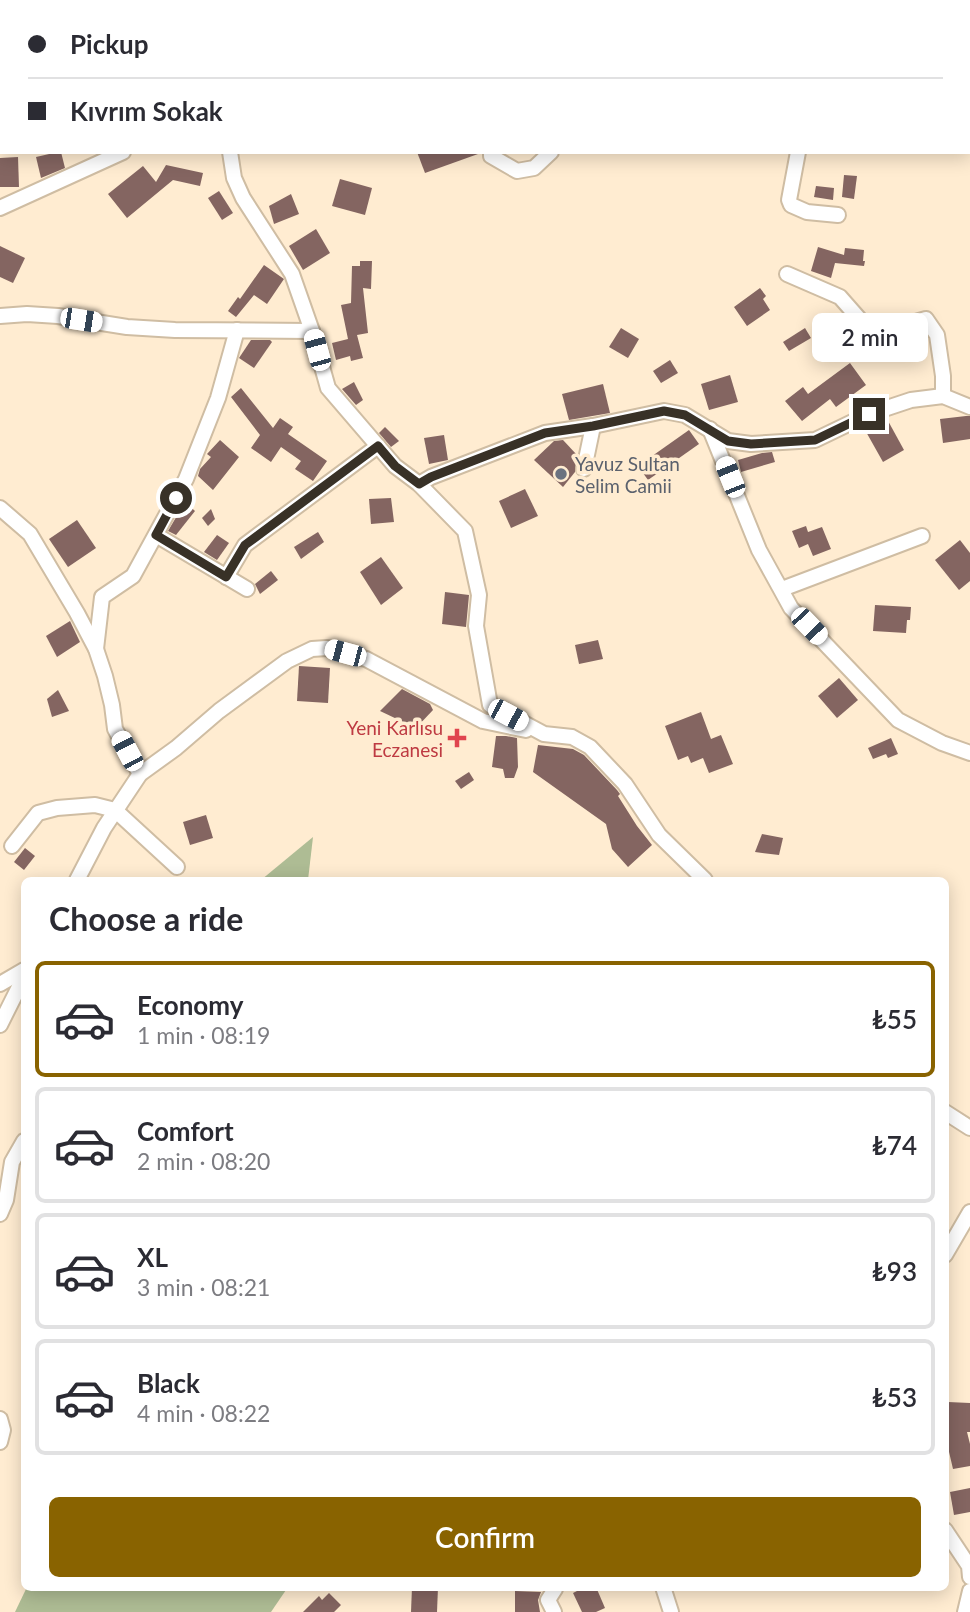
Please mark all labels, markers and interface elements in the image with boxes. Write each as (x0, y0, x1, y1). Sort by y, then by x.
text: Pickup (70, 28, 149, 60)
text: Kıvrım Sokak (70, 95, 223, 127)
car (59, 306, 104, 334)
callout: 2 min (811, 312, 927, 362)
text: 2 min (842, 323, 898, 351)
car (302, 327, 333, 373)
route end (853, 398, 885, 430)
place label: Yavuz Sultan Selim Camii (575, 452, 680, 497)
car (713, 454, 748, 500)
marker: Yavuz Sultan Selim Camii (553, 466, 569, 482)
route start (160, 482, 192, 514)
car (787, 604, 832, 648)
car (322, 637, 369, 669)
car (485, 696, 532, 734)
place label: Yeni Karlısu Eczanesi (346, 716, 443, 761)
car (108, 728, 147, 774)
marker: Yeni Karlısu Eczanesi (449, 730, 465, 746)
text: Choose a ride (49, 899, 243, 938)
icon: car (53, 988, 116, 1051)
text: Economy (137, 989, 243, 1021)
text: ₺55 (872, 1003, 917, 1035)
text: 1 min · 08:19 (137, 1021, 270, 1049)
icon: car (53, 1114, 116, 1177)
text: Comfort (137, 1115, 234, 1147)
text: ₺74 (872, 1129, 917, 1161)
text: 2 min · 08:20 (137, 1147, 270, 1175)
icon: car (53, 1240, 116, 1303)
text: XL (137, 1241, 168, 1273)
text: ₺93 (872, 1255, 917, 1287)
text: 3 min · 08:21 (137, 1273, 270, 1301)
icon: car (53, 1366, 116, 1429)
text: Black (137, 1367, 200, 1399)
text: ₺53 (872, 1381, 917, 1413)
text: 4 min · 08:22 (137, 1399, 270, 1427)
button: Confirm (49, 1497, 921, 1577)

